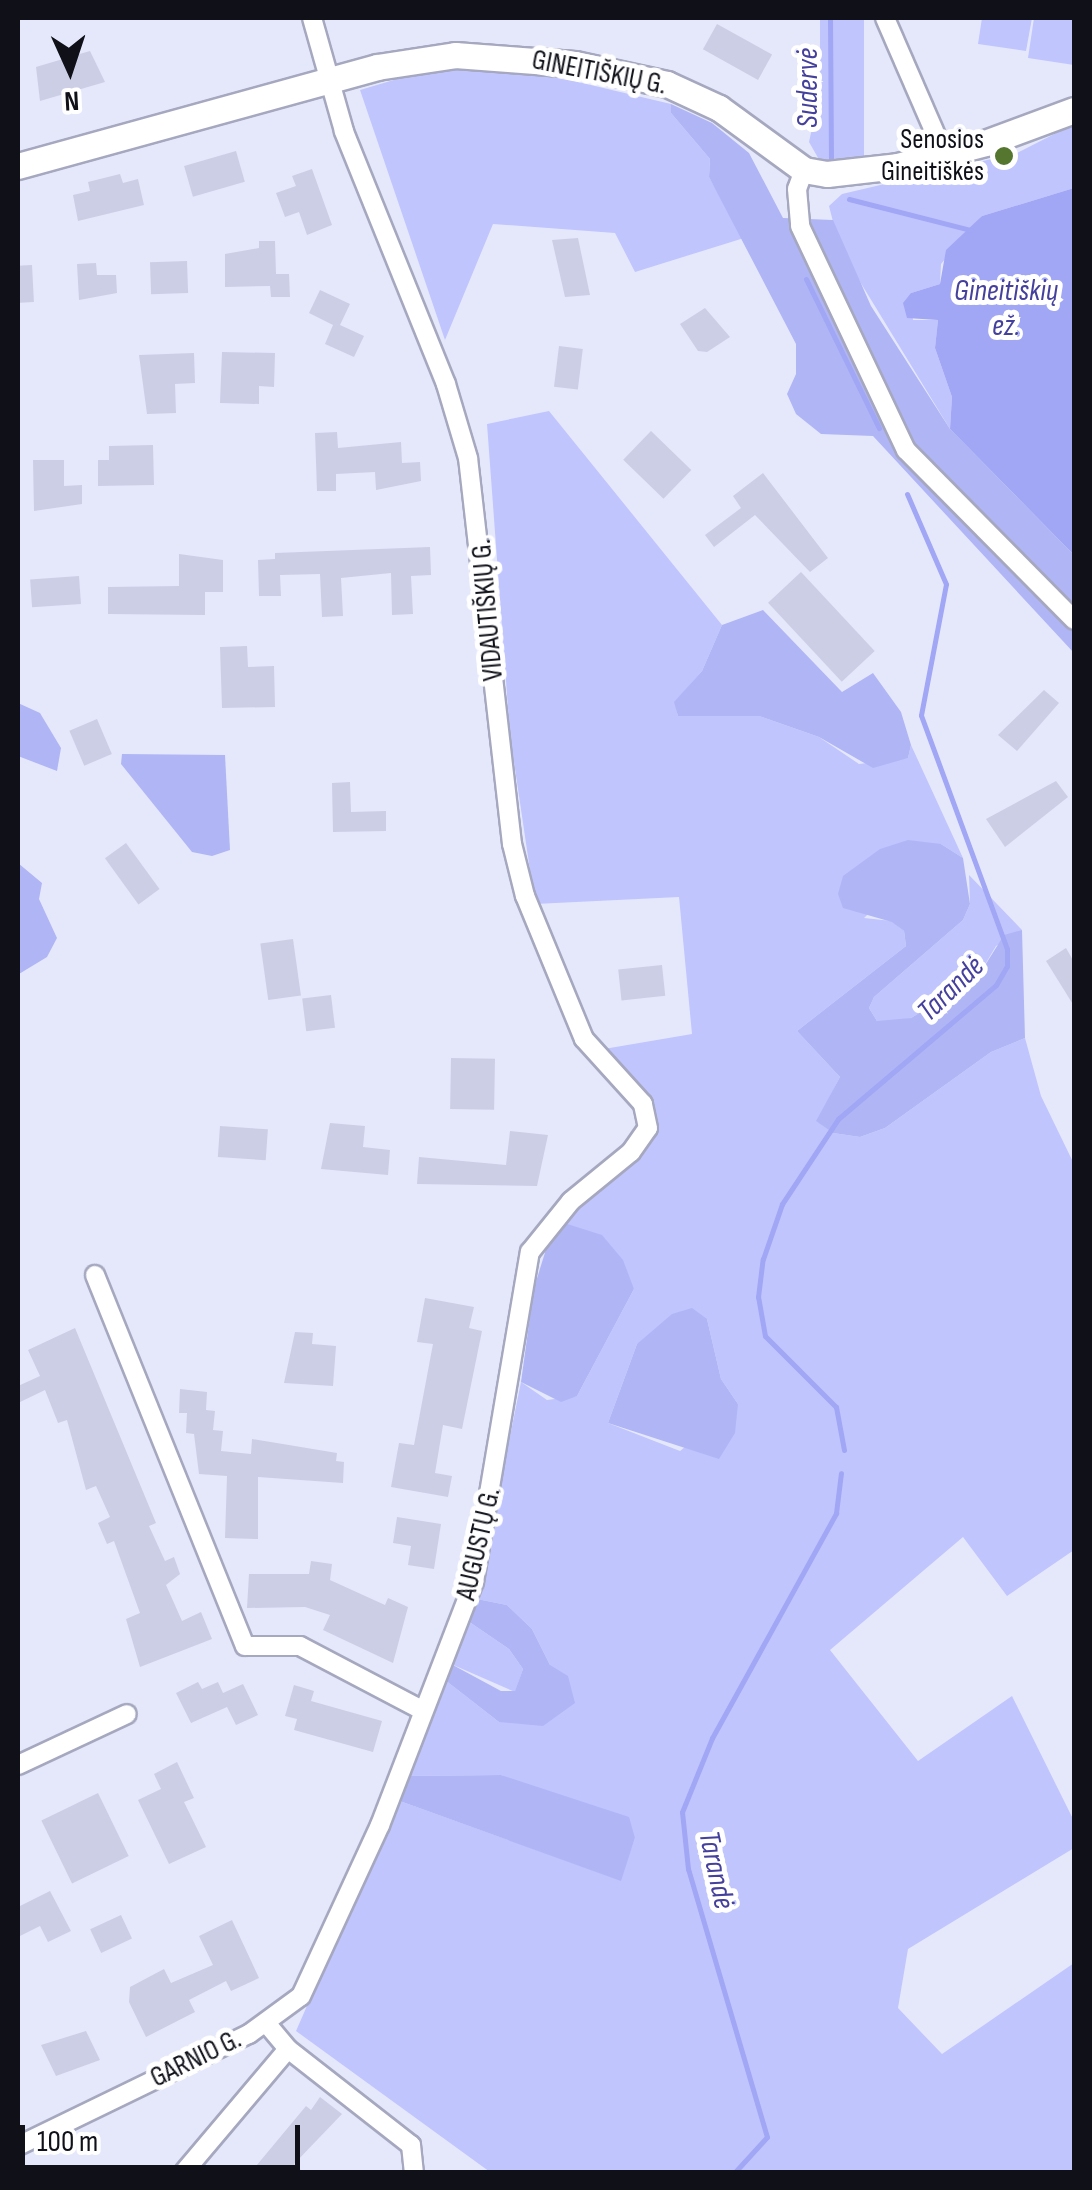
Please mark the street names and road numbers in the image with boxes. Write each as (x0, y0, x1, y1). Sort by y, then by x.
street label: GINEITIŠKIŲ G. (529, 44, 669, 102)
street label: VIDAUTIŠKIŲ G. (465, 538, 511, 682)
street label: AUGUSTŲ G. (450, 1485, 508, 1603)
street label: GARNIO G. (145, 2023, 247, 2095)

